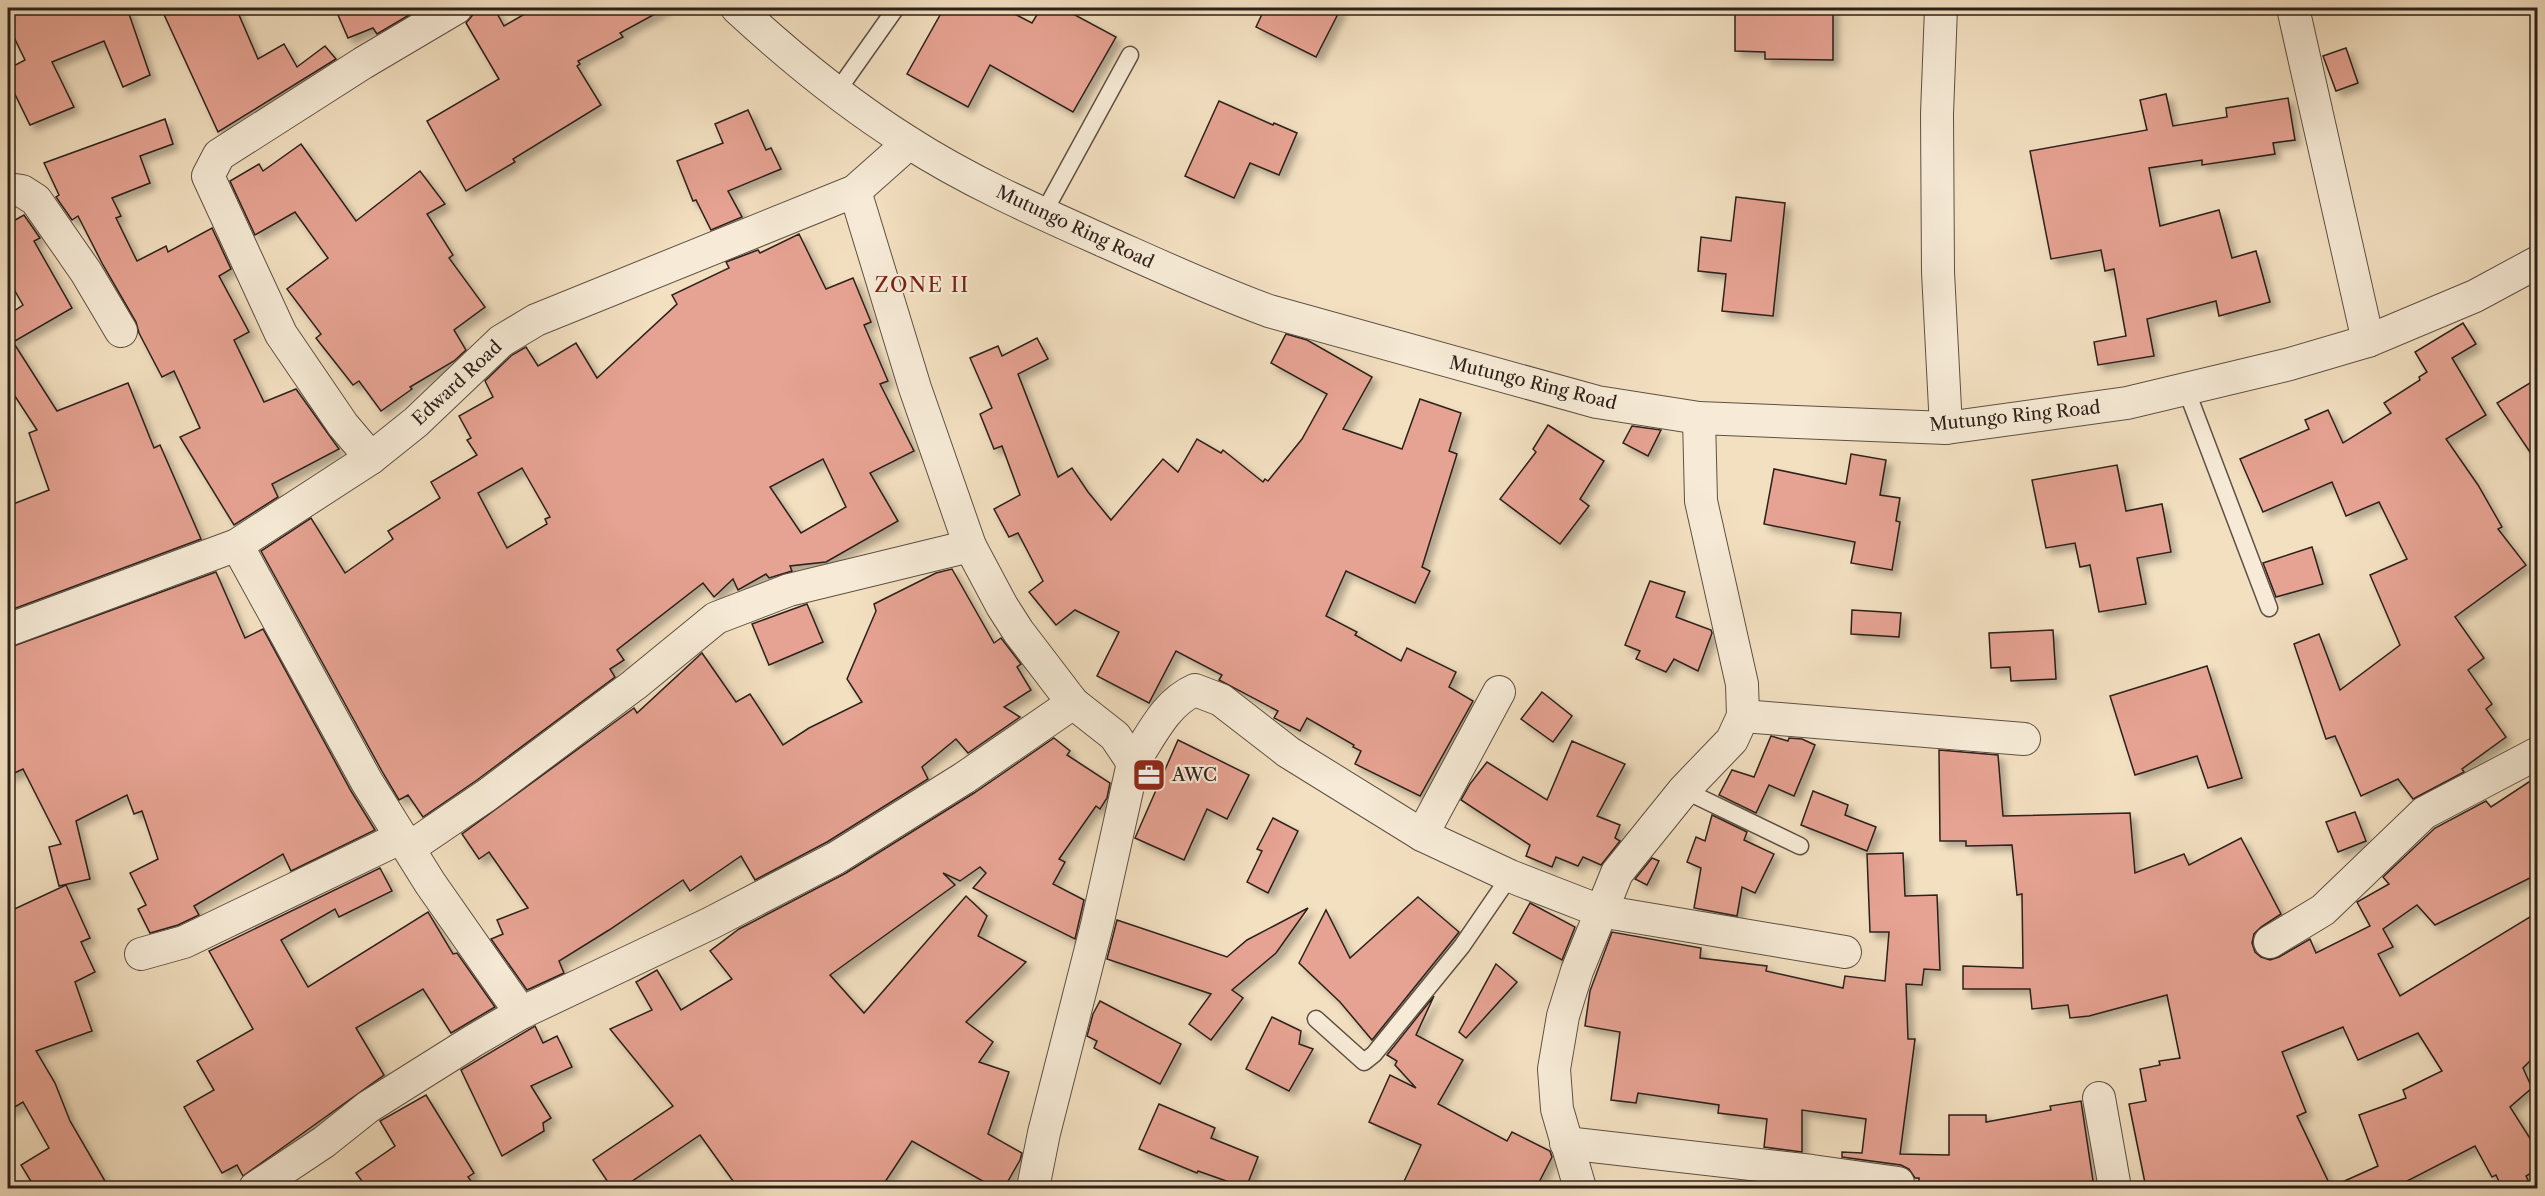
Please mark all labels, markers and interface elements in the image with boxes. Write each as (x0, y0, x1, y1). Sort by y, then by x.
street label: Mutungo Ring Road (993, 181, 1157, 273)
district label: ZONE II (874, 272, 970, 297)
street label: Edward Road (408, 336, 506, 430)
street label: Mutungo Ring Road (1447, 352, 1619, 414)
street label: Mutungo Ring Road (1928, 396, 2102, 436)
office icon: AWC (1131, 757, 1167, 793)
place label: AWC (1171, 764, 1217, 786)

